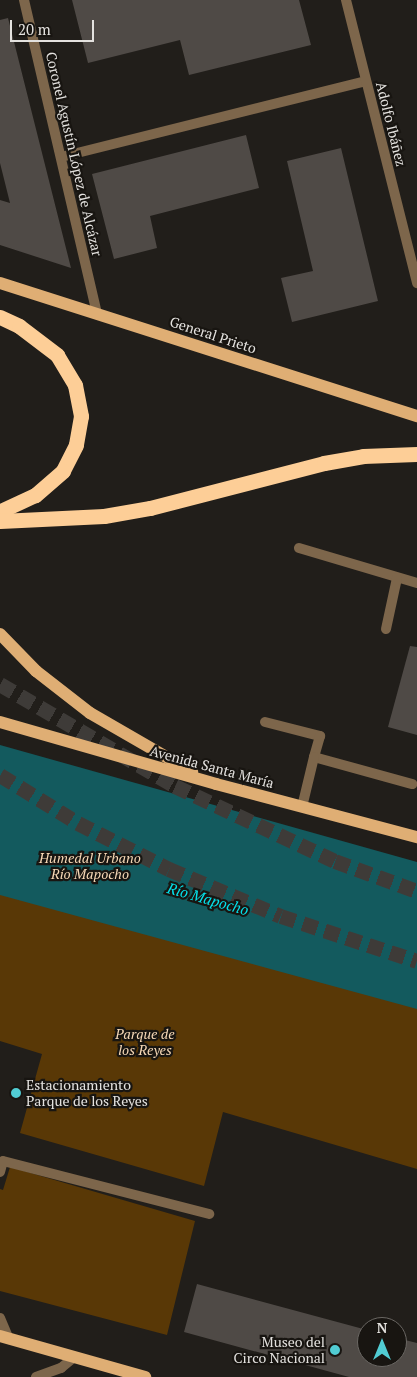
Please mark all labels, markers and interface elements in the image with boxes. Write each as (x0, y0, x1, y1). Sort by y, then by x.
scale bar (12, 10, 96, 42)
text: 20 m (18, 19, 51, 39)
street label: Coronel Agustín López de Alcázar (42, 50, 106, 258)
street label: Adolfo Ibáñez (372, 80, 410, 168)
street label: General Prieto (168, 313, 258, 357)
street label: Avenida Santa María (148, 742, 276, 792)
park label: Humedal Urbano Río Mapocho (39, 850, 141, 882)
water label: Río Mapocho (165, 879, 251, 919)
park label: Parque de los Reyes (115, 1026, 175, 1058)
place label: Estacionamiento Parque de los Reyes (26, 1077, 148, 1110)
marker: Estacionamiento Parque de los Reyes (10, 1087, 22, 1099)
north arrow (357, 1317, 407, 1367)
text: N (377, 1318, 387, 1337)
place label: Museo del Circo Nacional (234, 1334, 325, 1366)
marker: Museo del Circo Nacional (329, 1344, 341, 1356)

